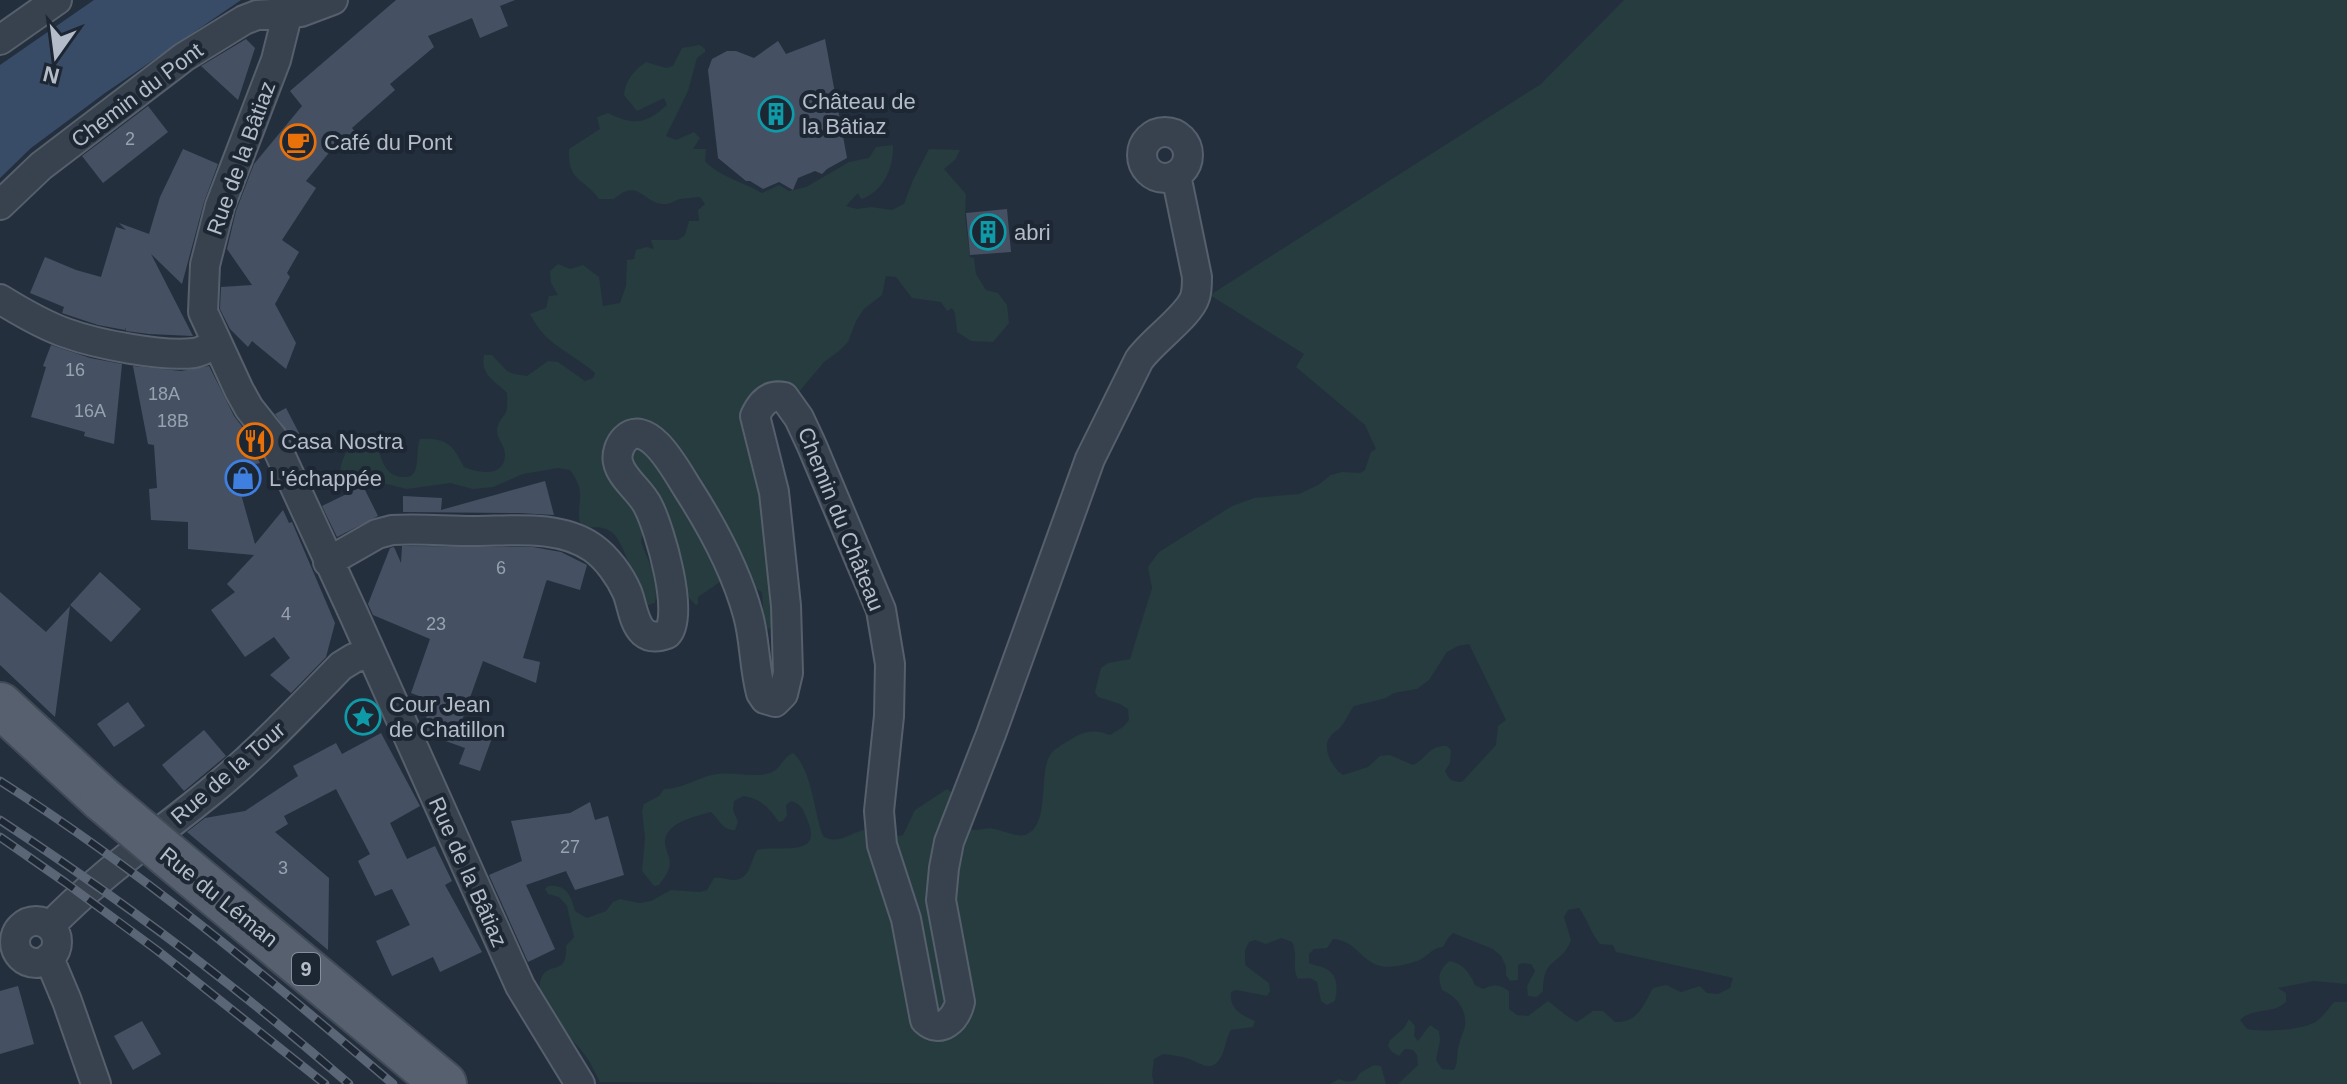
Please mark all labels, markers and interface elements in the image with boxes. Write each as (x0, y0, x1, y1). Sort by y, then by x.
north arrow (16, 16, 96, 96)
street label: Chemin du Pont (66, 38, 208, 152)
text: N (41, 61, 62, 89)
street label: Rue de la Bâtiaz (202, 78, 280, 238)
place label: Château de la Bâtiaz (802, 89, 916, 139)
building icon: Château de la Bâtiaz (757, 95, 795, 133)
cafe icon: Café du Pont (279, 123, 317, 161)
house number: 2 (125, 129, 135, 149)
place label: Café du Pont (324, 130, 452, 155)
building icon: abri (969, 213, 1007, 251)
place label: abri (1014, 220, 1051, 245)
house number: 16 (65, 360, 85, 380)
house number: 18A (148, 384, 180, 404)
house number: 16A (74, 401, 106, 421)
house number: 18B (157, 411, 189, 431)
restaurant icon: Casa Nostra (236, 422, 274, 460)
street label: Chemin du Château (793, 424, 889, 614)
place label: Casa Nostra (281, 429, 404, 454)
shop icon: L'échappée (224, 459, 262, 497)
place label: L'échappée (269, 466, 382, 491)
house number: 6 (496, 558, 506, 578)
house number: 4 (281, 604, 291, 624)
house number: 23 (426, 614, 446, 634)
place label: Cour Jean de Chatillon (389, 692, 505, 742)
place icon: Cour Jean de Chatillon (344, 698, 382, 736)
street label: Rue de la Tour (166, 717, 290, 829)
street label: Rue de la Bâtiaz (424, 793, 512, 951)
house number: 27 (560, 837, 580, 857)
street label: Rue du Léman (155, 842, 283, 952)
house number: 3 (278, 858, 288, 878)
road number: 9 (292, 953, 320, 985)

